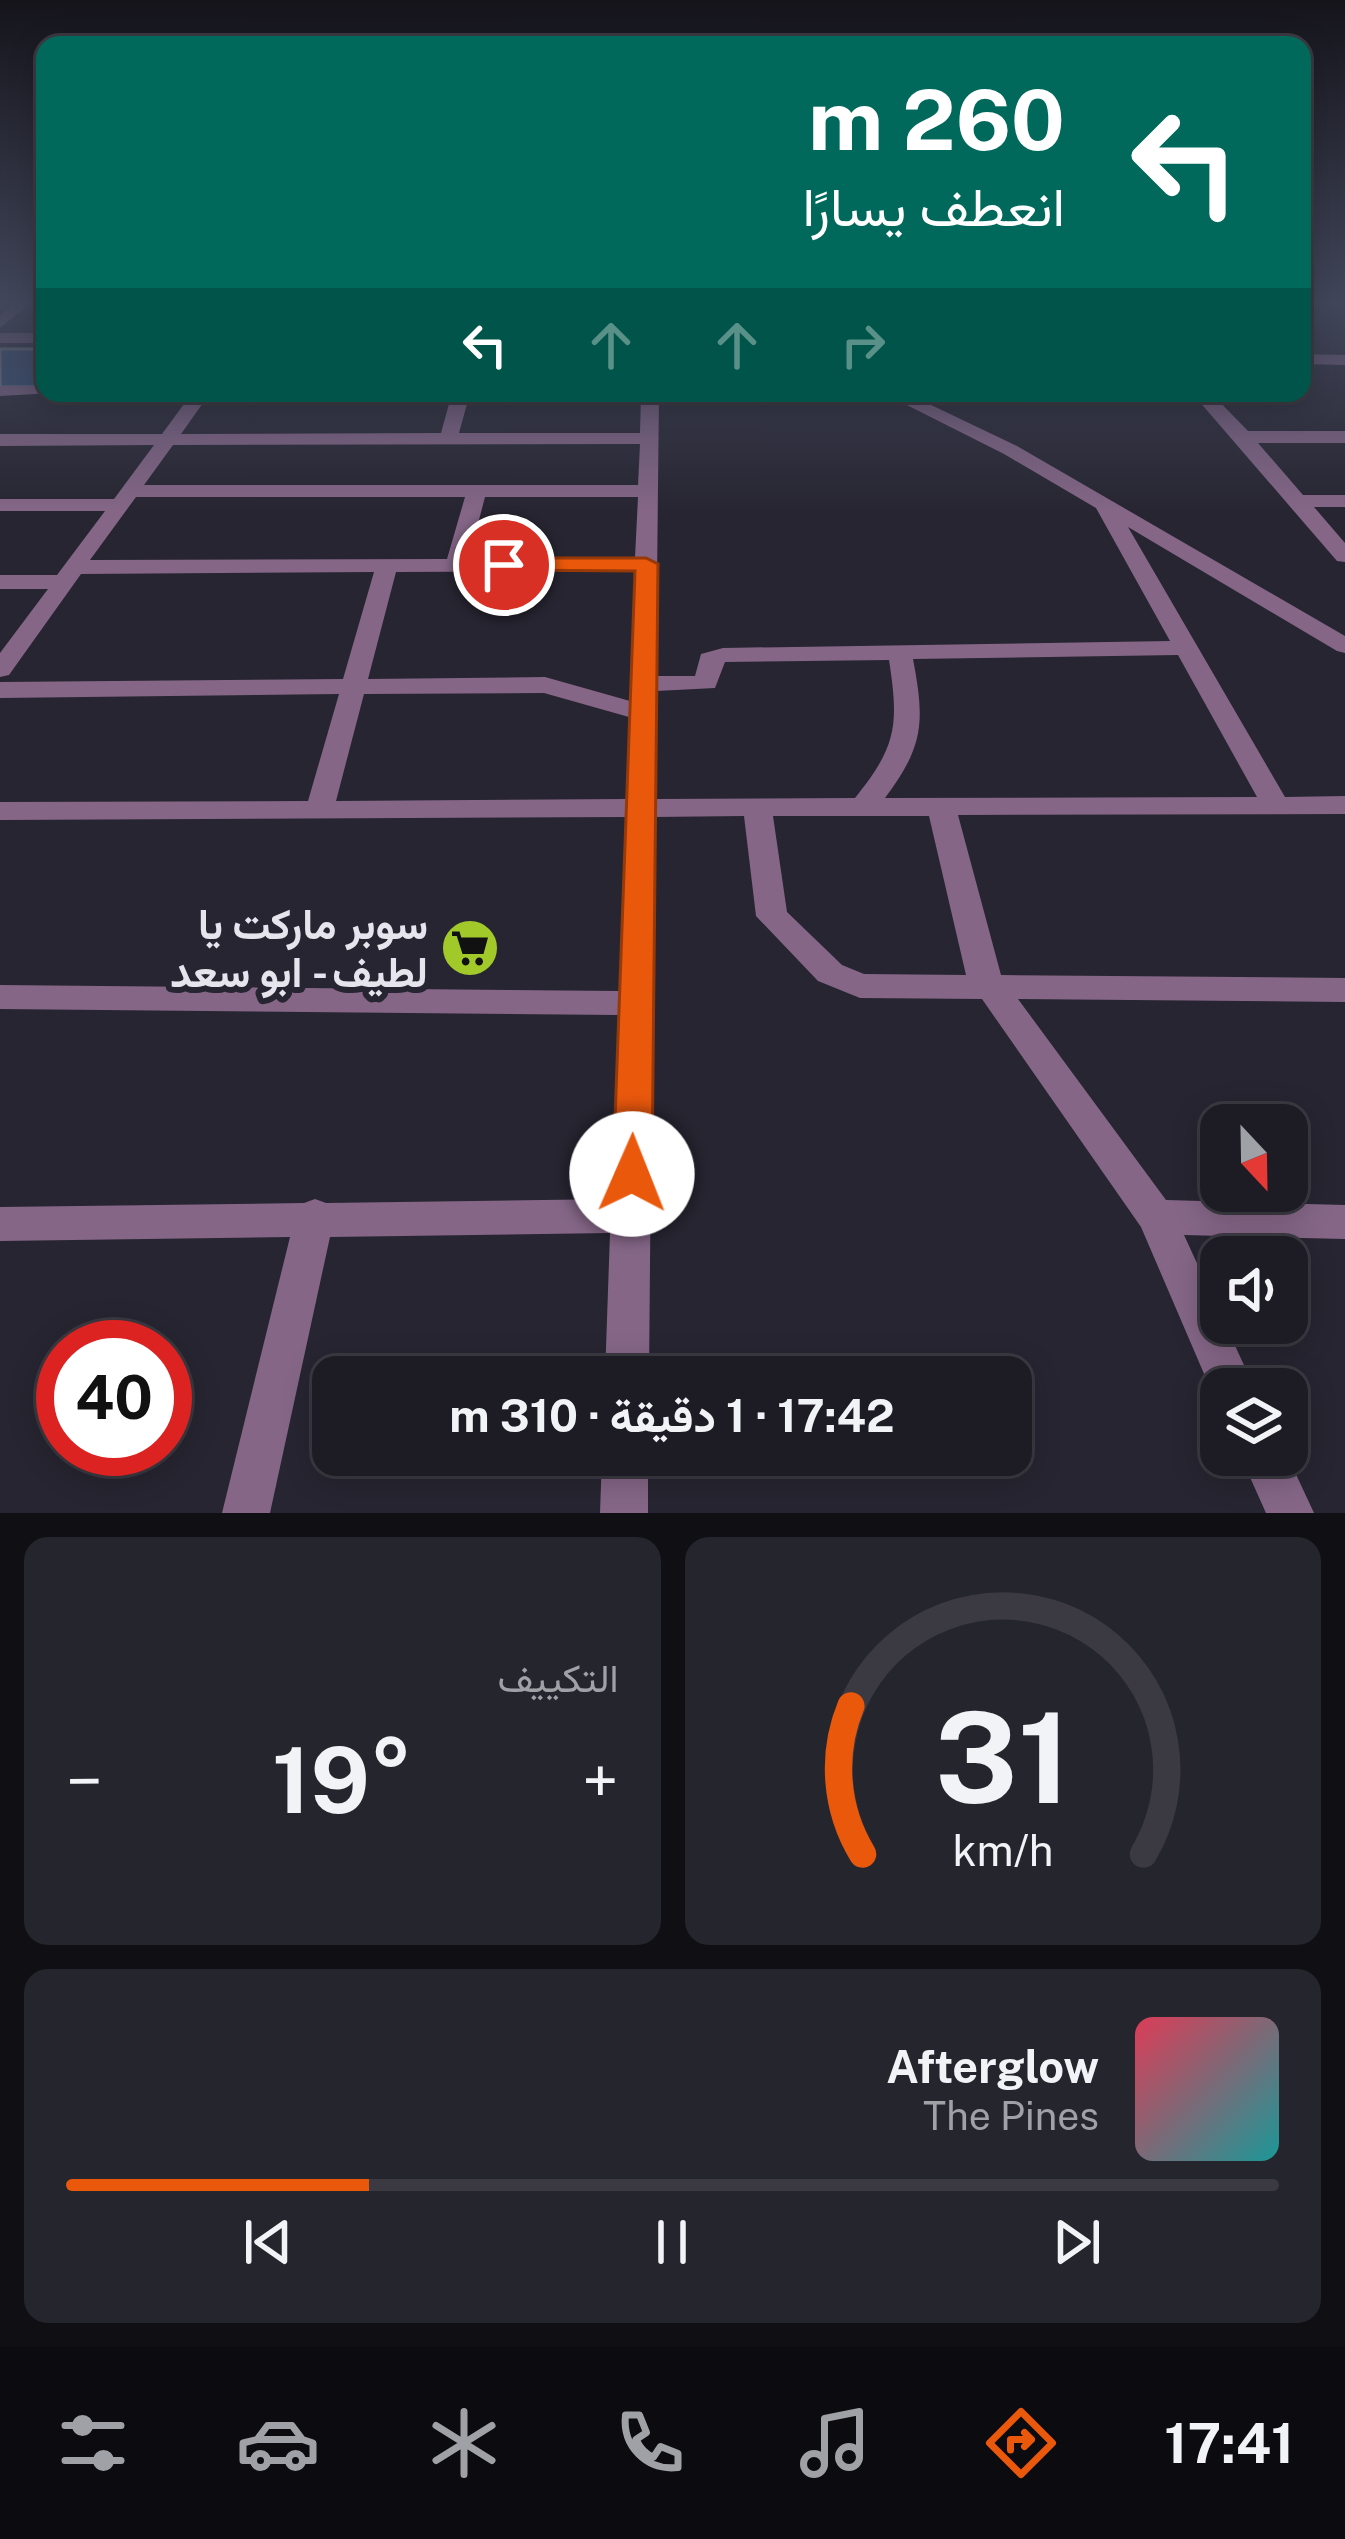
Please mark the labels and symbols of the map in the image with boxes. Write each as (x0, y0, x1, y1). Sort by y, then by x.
pin (453, 514, 555, 616)
place label: سوبر ماركت يا لطيف - ابو سعد (170, 899, 428, 999)
supermarket icon: سوبر ماركت يا لطيف - ابو سعد (439, 917, 501, 979)
north arrow (1200, 1104, 1308, 1212)
position arrow (569, 1111, 695, 1237)
speed limit sign: 40 (36, 1320, 192, 1476)

